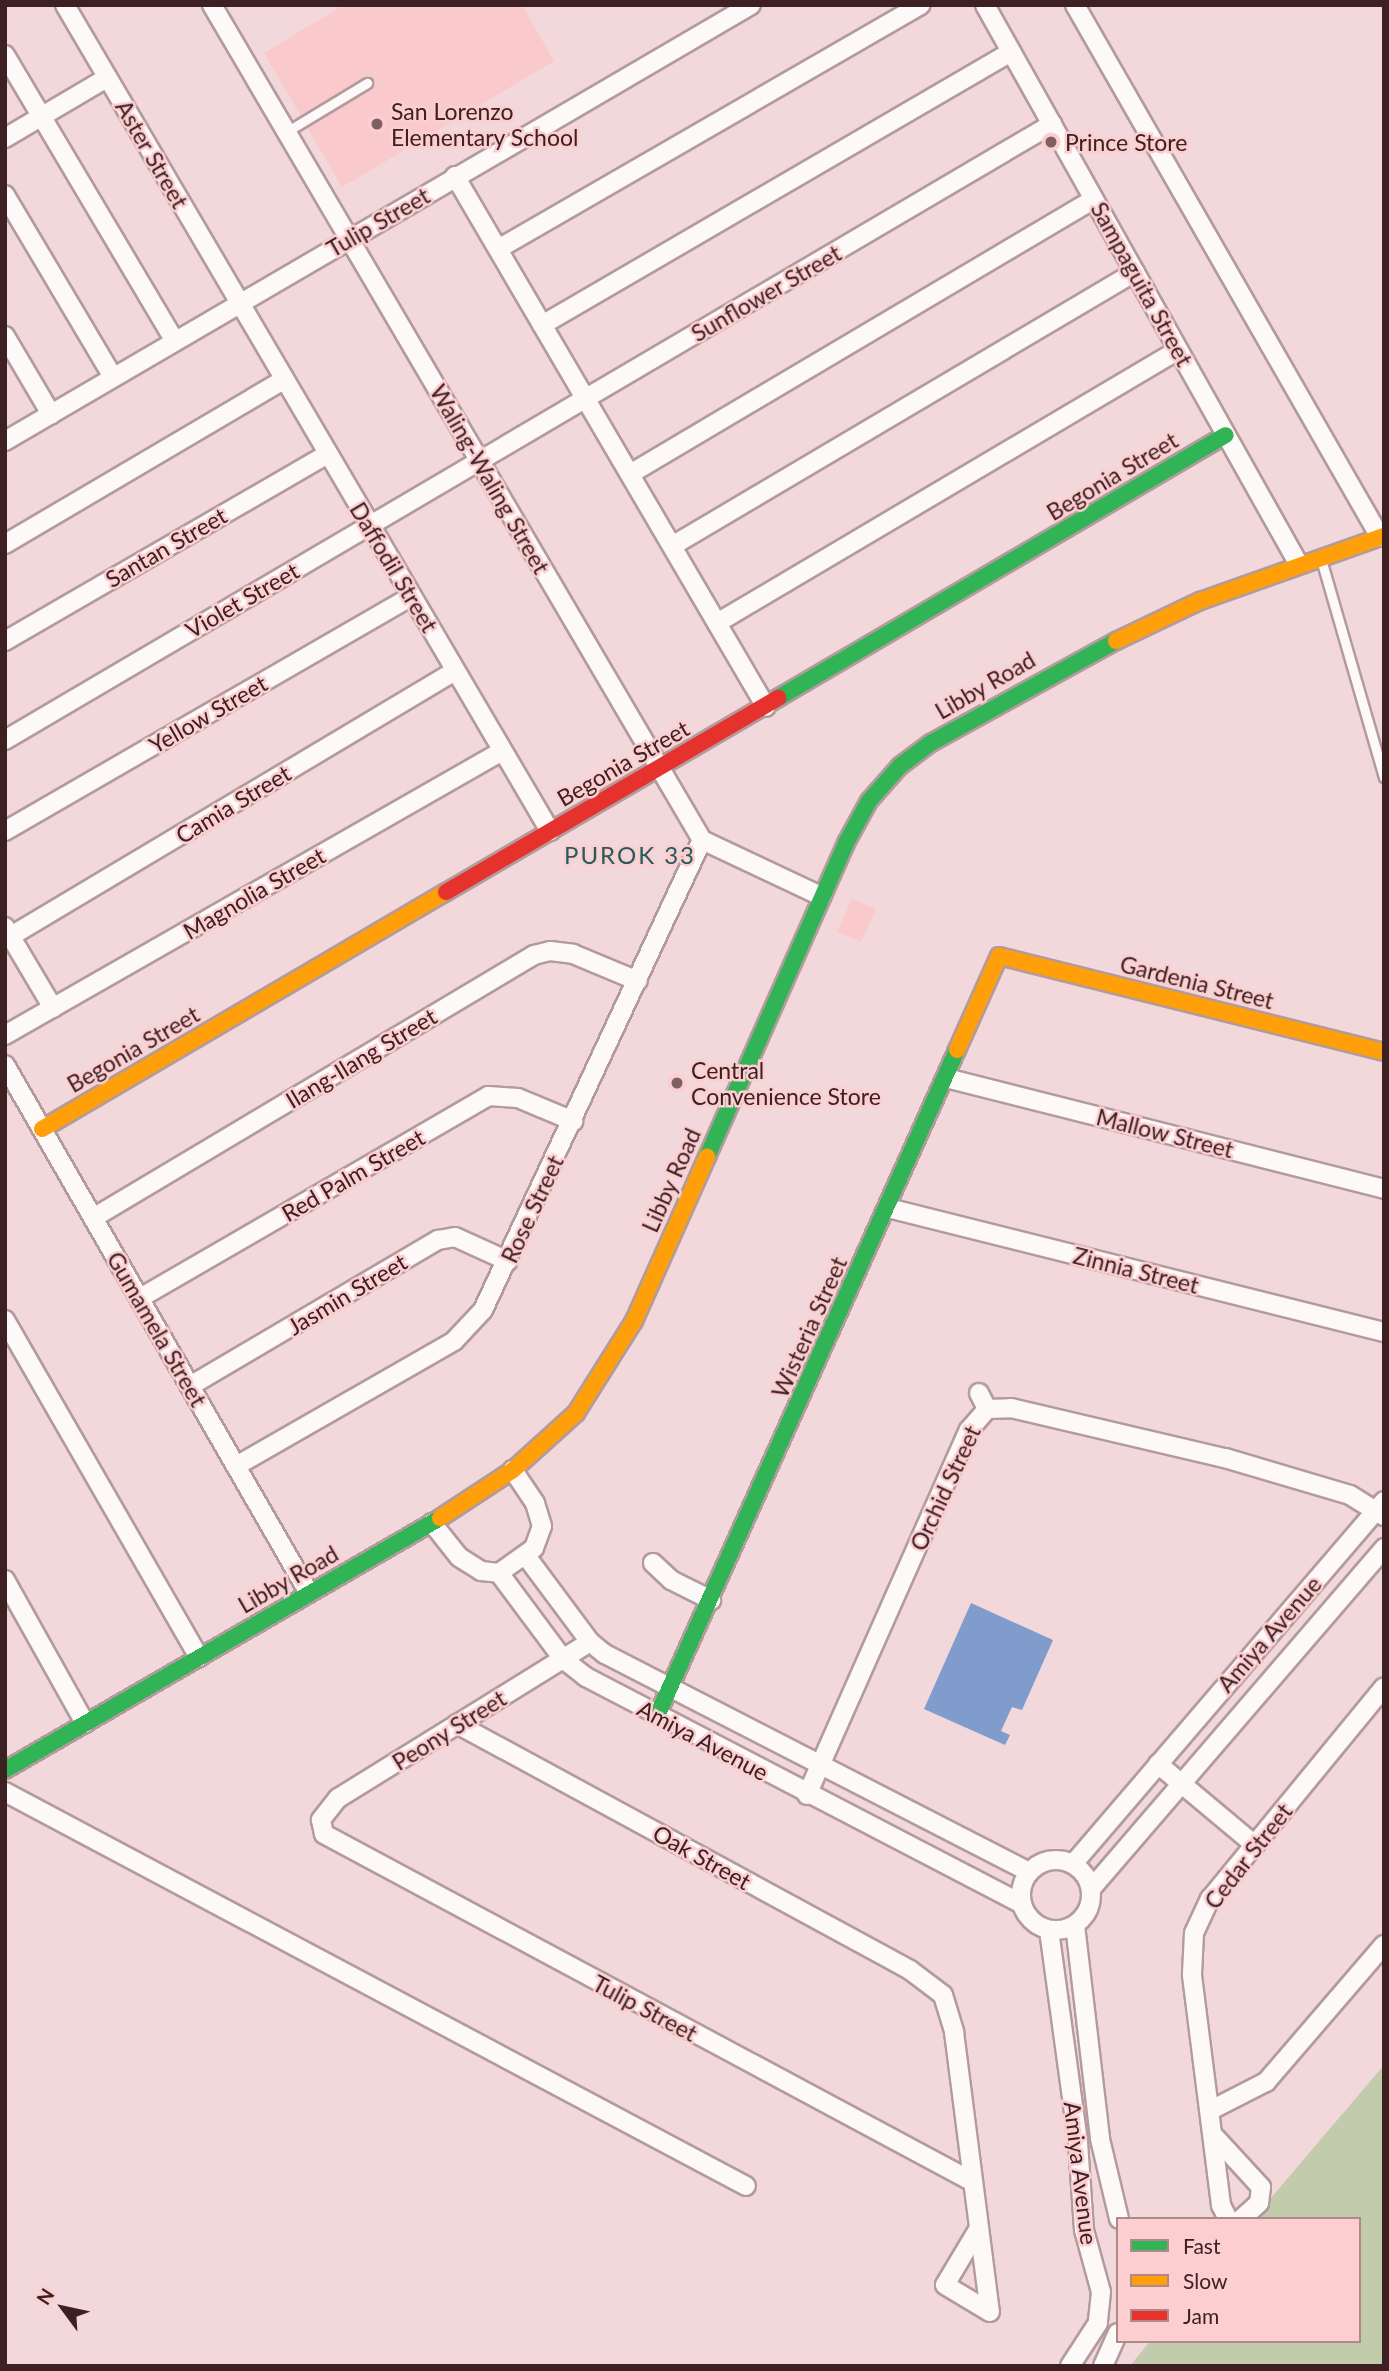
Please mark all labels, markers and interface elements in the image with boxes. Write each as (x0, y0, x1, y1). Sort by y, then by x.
street label: Aster Street (110, 95, 194, 213)
place label: San Lorenzo Elementary School (391, 97, 579, 151)
marker: San Lorenzo Elementary School (369, 116, 385, 132)
place label: Prince Store (1065, 128, 1187, 156)
marker: Prince Store (1043, 134, 1059, 150)
street label: Tulip Street (322, 181, 434, 263)
street label: Sampaguita Street (1085, 197, 1199, 371)
street label: Sunflower Street (686, 239, 846, 347)
street label: Waling-Waling Street (425, 379, 555, 579)
street label: Begonia Street (1042, 426, 1182, 526)
street label: Daffodil Street (344, 497, 444, 637)
street label: Santan Street (100, 501, 232, 593)
street label: Violet Street (180, 556, 304, 644)
street label: Libby Road (930, 645, 1040, 725)
street label: Yellow Street (144, 669, 272, 759)
street label: Begonia Street (552, 714, 694, 812)
street label: Camia Street (171, 759, 295, 849)
street label: Magnolia Street (178, 841, 330, 945)
district label: PUROK 33 (565, 841, 695, 869)
street label: Gardenia Street (1117, 950, 1277, 1014)
street label: Begonia Street (62, 1000, 204, 1098)
street label: Ilang-Ilang Street (281, 1002, 441, 1114)
place label: Central Convenience Store (691, 1056, 881, 1110)
marker: Central Convenience Store (669, 1075, 685, 1091)
street label: Mallow Street (1093, 1103, 1237, 1163)
street label: Red Palm Street (277, 1123, 429, 1227)
street label: Libby Road (636, 1123, 706, 1237)
street label: Rose Street (495, 1151, 569, 1267)
street label: Zinnia Street (1070, 1241, 1202, 1299)
street label: Gumamela Street (102, 1247, 212, 1411)
street label: Jasmin Street (282, 1248, 412, 1340)
street label: Wisteria Street (766, 1252, 852, 1402)
street label: Orchid Street (904, 1421, 986, 1555)
street label: Libby Road (233, 1539, 343, 1619)
street label: Amiya Avenue (1211, 1570, 1327, 1698)
street label: Peony Street (387, 1684, 511, 1776)
street label: Amiya Avenue (632, 1694, 774, 1786)
street label: Cedar Street (1198, 1798, 1298, 1914)
street label: Oak Street (648, 1819, 756, 1895)
street label: Tulip Street (588, 1969, 702, 2047)
street label: Amiya Avenue (1058, 2099, 1104, 2247)
legend (1116, 2217, 1361, 2343)
text: Fast (1183, 2233, 1220, 2258)
text: Slow (1183, 2268, 1227, 2293)
north arrow (28, 2273, 98, 2343)
text: N (31, 2284, 59, 2309)
text: Jam (1183, 2303, 1219, 2328)

